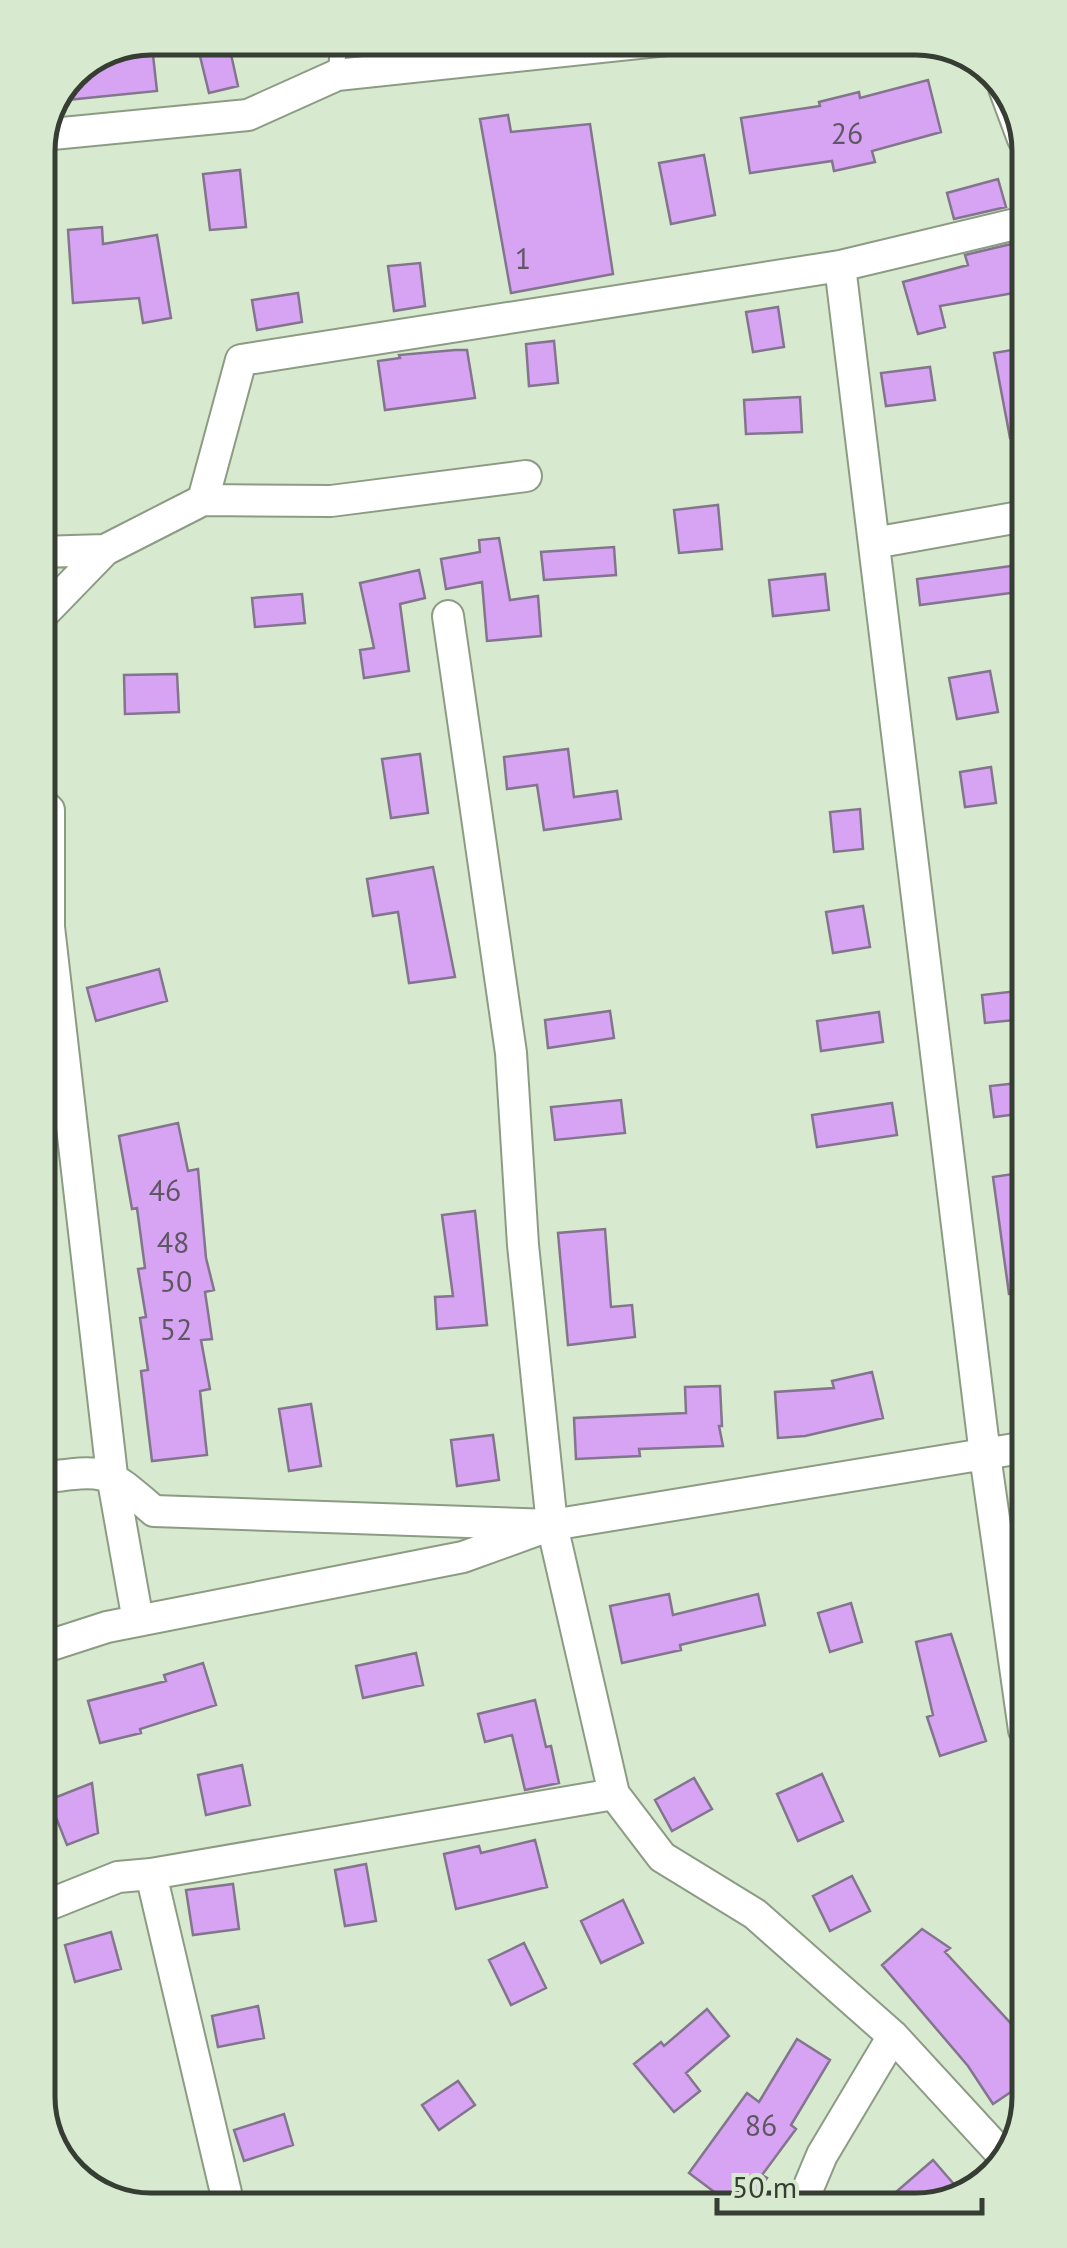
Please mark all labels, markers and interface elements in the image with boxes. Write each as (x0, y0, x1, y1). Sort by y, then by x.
house number: 26 (831, 113, 863, 152)
house number: 1 (515, 238, 531, 277)
house number: 46 (149, 1170, 181, 1209)
house number: 48 (157, 1222, 189, 1261)
house number: 50 (160, 1261, 192, 1300)
house number: 52 (160, 1309, 192, 1348)
house number: 86 (745, 2105, 777, 2144)
scale bar (717, 2153, 982, 2215)
text: 50 m (732, 2167, 797, 2206)

